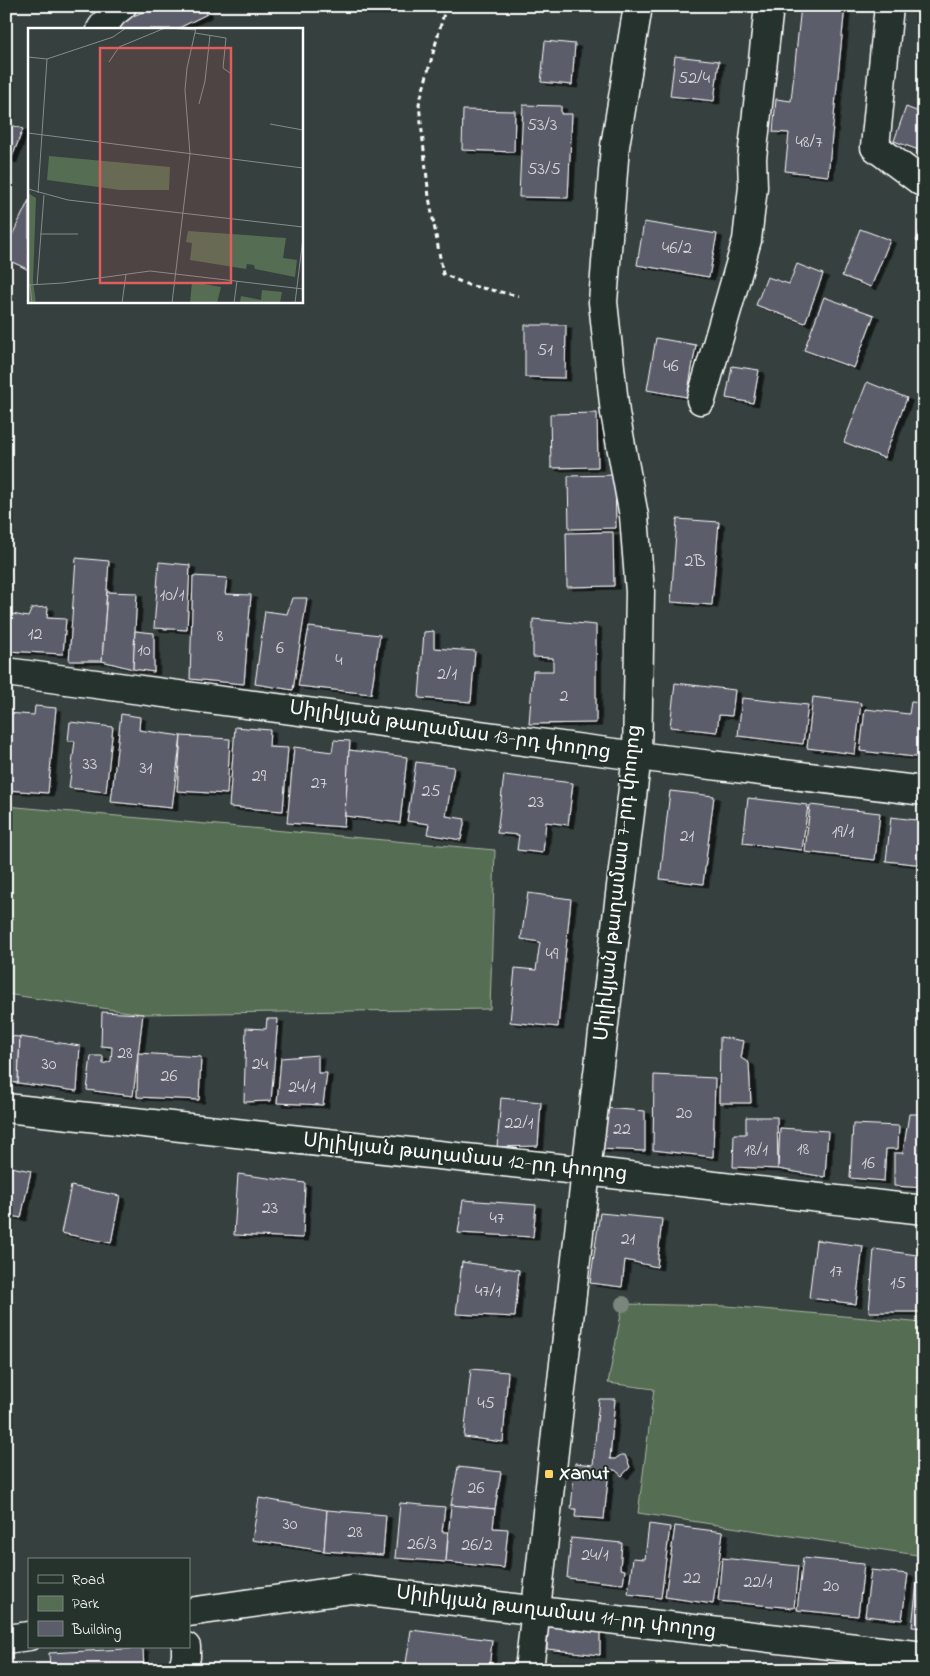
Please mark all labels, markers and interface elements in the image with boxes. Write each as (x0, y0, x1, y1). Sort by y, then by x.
inset map (28, 28, 302, 302)
house number: 52/4 (678, 66, 711, 92)
house number: 53/3 (527, 113, 557, 139)
house number: 48/7 (795, 130, 823, 156)
house number: 53/5 (527, 157, 561, 183)
house number: 46/2 (662, 236, 692, 262)
house number: 51 (537, 338, 553, 364)
house number: 46 (663, 354, 679, 380)
house number: 2B (684, 549, 706, 575)
house number: 10/1 (160, 583, 185, 609)
house number: 12 (28, 622, 42, 648)
house number: 8 (217, 624, 224, 650)
house number: 6 (276, 636, 284, 662)
house number: 10 (137, 638, 151, 664)
house number: 4 (335, 648, 343, 674)
house number: 2/1 (437, 662, 457, 688)
house number: 2 (560, 684, 569, 710)
street label: Սիլիկյան թաղամաս 13-րդ փողոց (287, 694, 613, 768)
street label: Սիլիկյան թաղամաս 7-րդ փողոց (588, 723, 650, 1043)
house number: 33 (83, 752, 97, 778)
house number: 31 (139, 756, 153, 782)
house number: 29 (252, 764, 267, 790)
house number: 27 (311, 771, 328, 797)
house number: 25 (421, 779, 441, 805)
house number: 23 (528, 790, 544, 816)
house number: 19/1 (832, 820, 854, 846)
house number: 21 (680, 824, 695, 850)
house number: 49 (546, 942, 559, 968)
house number: 28 (117, 1041, 133, 1067)
house number: 30 (41, 1052, 57, 1078)
house number: 24 (252, 1052, 269, 1078)
house number: 26 (161, 1064, 178, 1090)
house number: 24/1 (288, 1075, 316, 1101)
house number: 20 (676, 1101, 693, 1127)
house number: 22/1 (504, 1111, 534, 1137)
house number: 22 (613, 1117, 631, 1143)
street label: Սիլիկյան թաղամաս 12-րդ փողոց (301, 1127, 629, 1189)
house number: 18 (797, 1137, 809, 1163)
house number: 18/1 (744, 1138, 768, 1164)
house number: 16 (861, 1151, 875, 1177)
house number: 23 (262, 1196, 278, 1222)
house number: 47 (490, 1206, 505, 1232)
house number: 21 (621, 1227, 636, 1253)
house number: 17 (829, 1259, 843, 1285)
house number: 15 (890, 1271, 906, 1297)
house number: 47/1 (475, 1279, 501, 1305)
house number: 45 (477, 1391, 495, 1417)
place label: Xanut (559, 1460, 610, 1489)
marker: Xanut (543, 1468, 555, 1480)
house number: 26 (468, 1476, 485, 1502)
house number: 30 (282, 1512, 298, 1538)
house number: 28 (347, 1520, 363, 1546)
house number: 26/3 (407, 1532, 437, 1558)
house number: 26/2 (461, 1533, 493, 1559)
house number: 24/1 (581, 1543, 609, 1569)
legend (28, 1558, 190, 1648)
house number: 22 (683, 1566, 701, 1592)
text: Road (72, 1569, 105, 1591)
house number: 22/1 (743, 1570, 773, 1596)
house number: 20 (823, 1574, 840, 1600)
street label: Սիլիկյան թաղամաս 11-րդ փողոց (394, 1579, 718, 1647)
text: Park (72, 1593, 100, 1615)
text: Building (71, 1619, 121, 1642)

